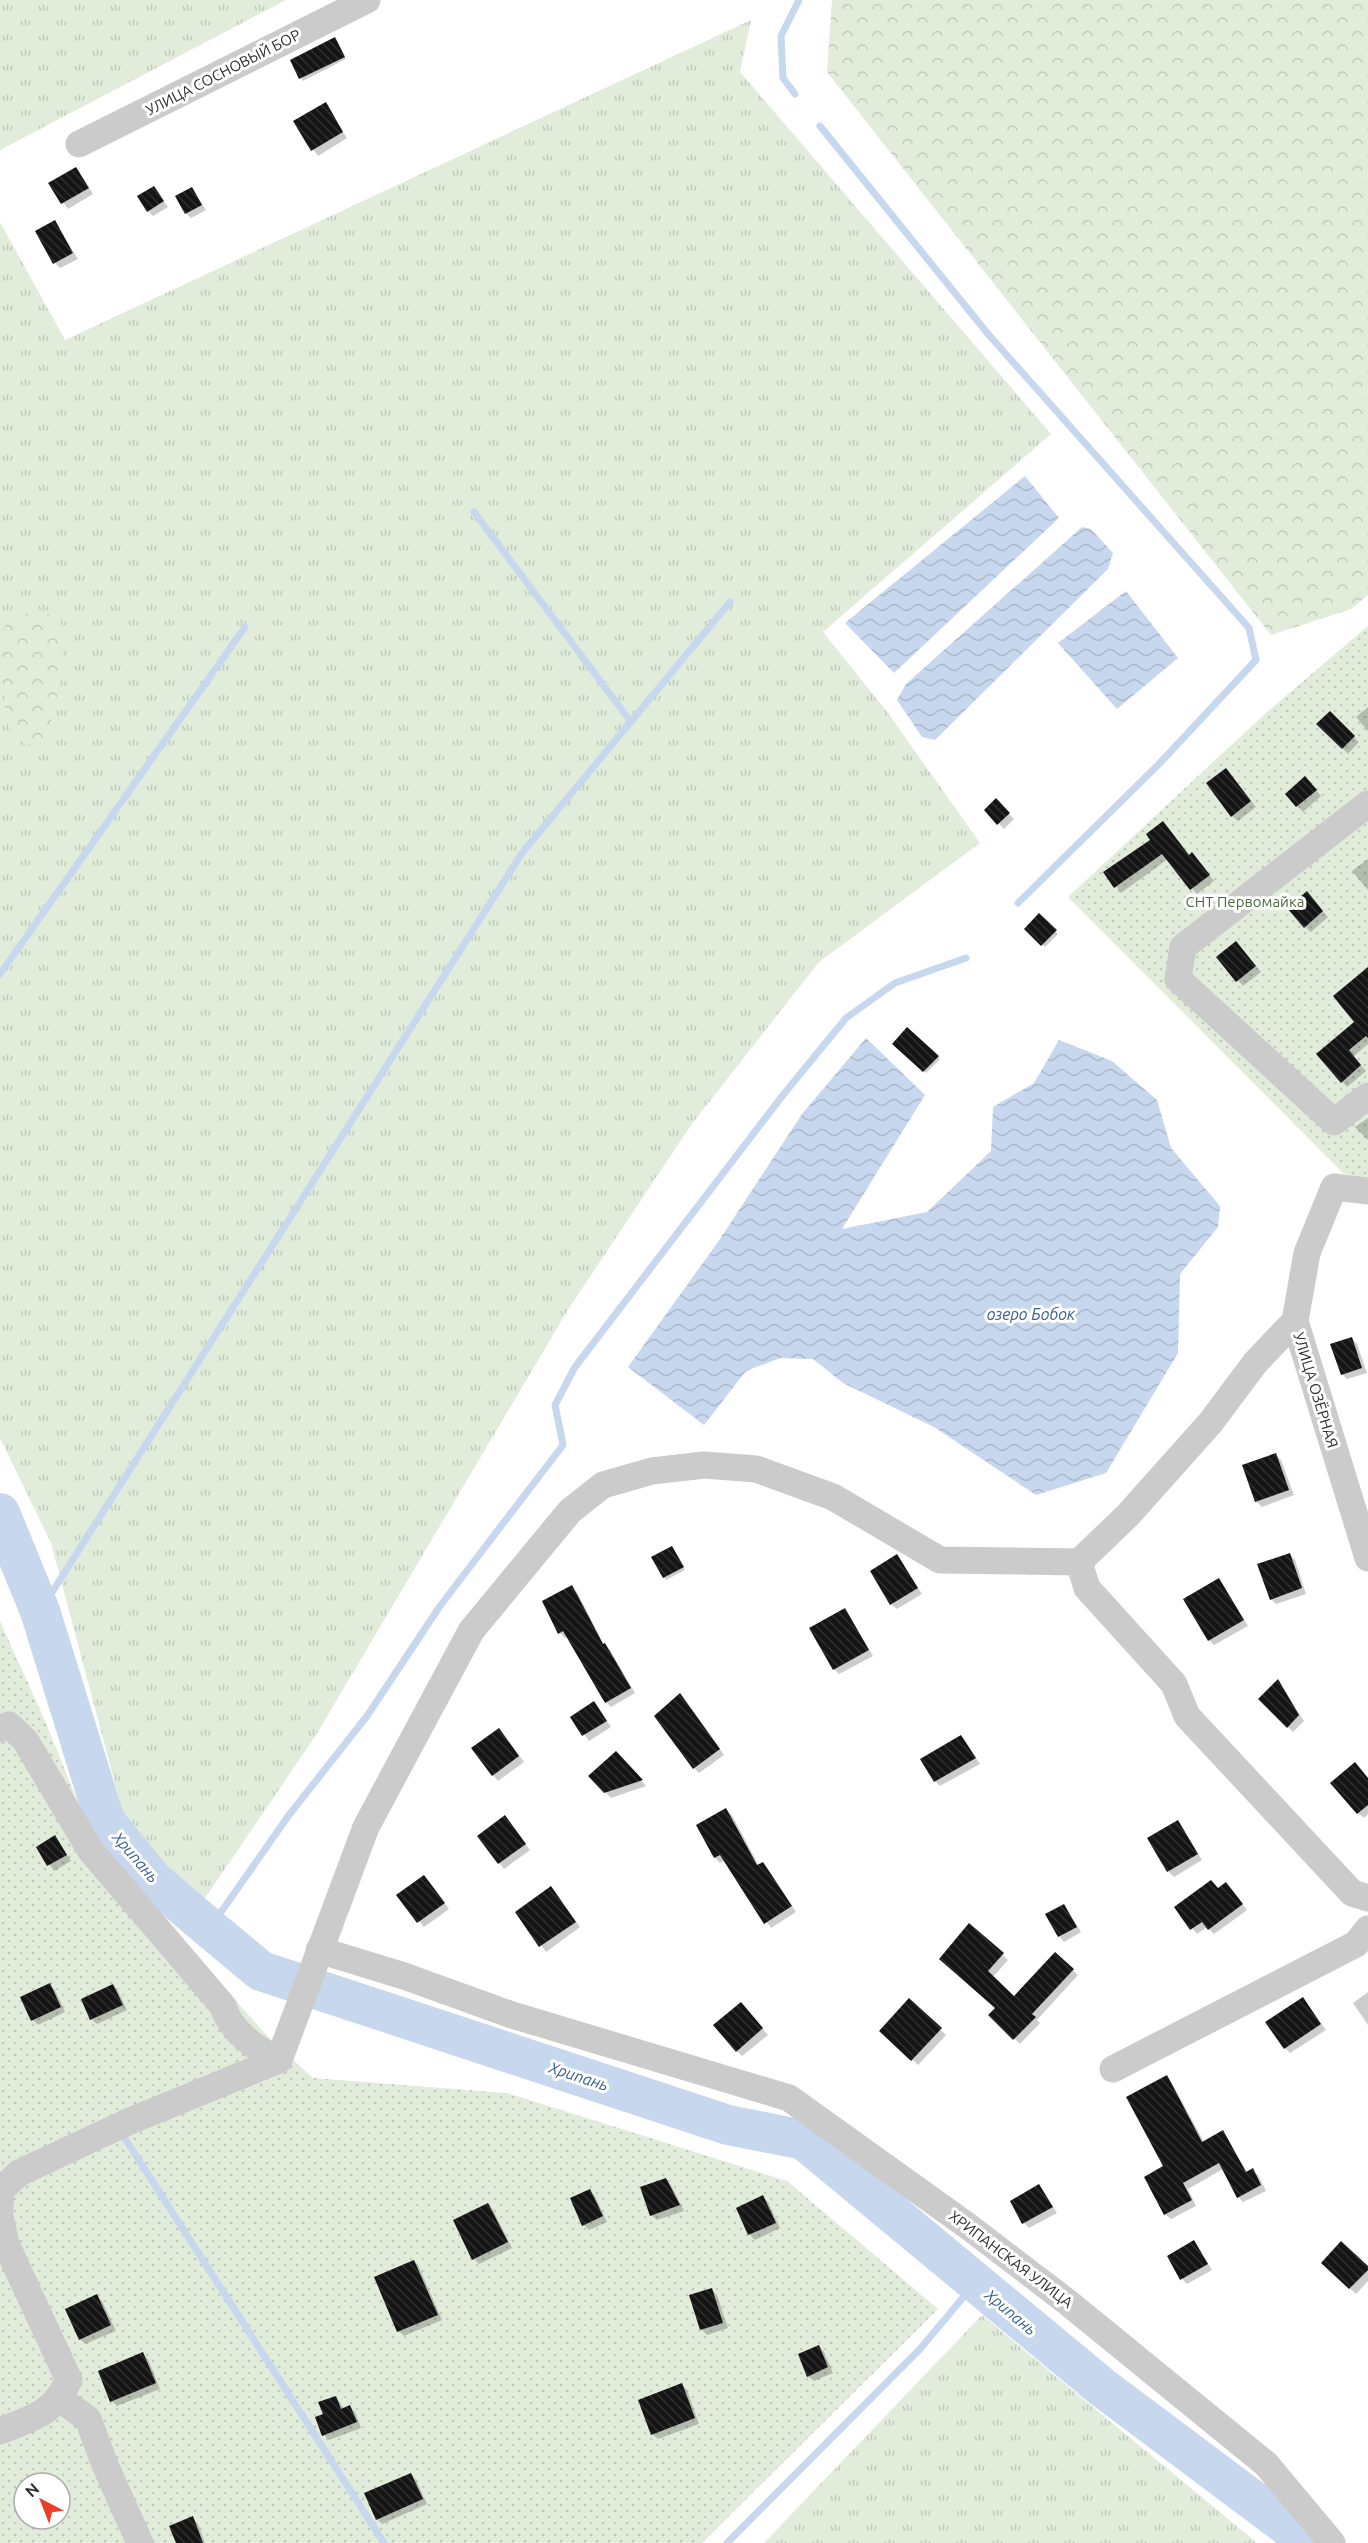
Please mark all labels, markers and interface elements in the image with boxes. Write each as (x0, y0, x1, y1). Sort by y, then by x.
street label: УЛИЦА СОСНОВЫЙ БОР (143, 26, 303, 118)
park label: СНТ Первомайка (1186, 893, 1304, 910)
water label: озеро Бобок (987, 1305, 1076, 1323)
street label: УЛИЦА ОЗЁРНАЯ (1290, 1330, 1342, 1450)
water label: Хрипань (109, 1827, 163, 1886)
water label: Хрипань (546, 2058, 611, 2094)
street label: ХРИПАНСКАЯ УЛИЦА (946, 2207, 1076, 2311)
water label: Хрипань (981, 2285, 1040, 2339)
north arrow (12, 2471, 72, 2531)
text: N (22, 2479, 42, 2501)

